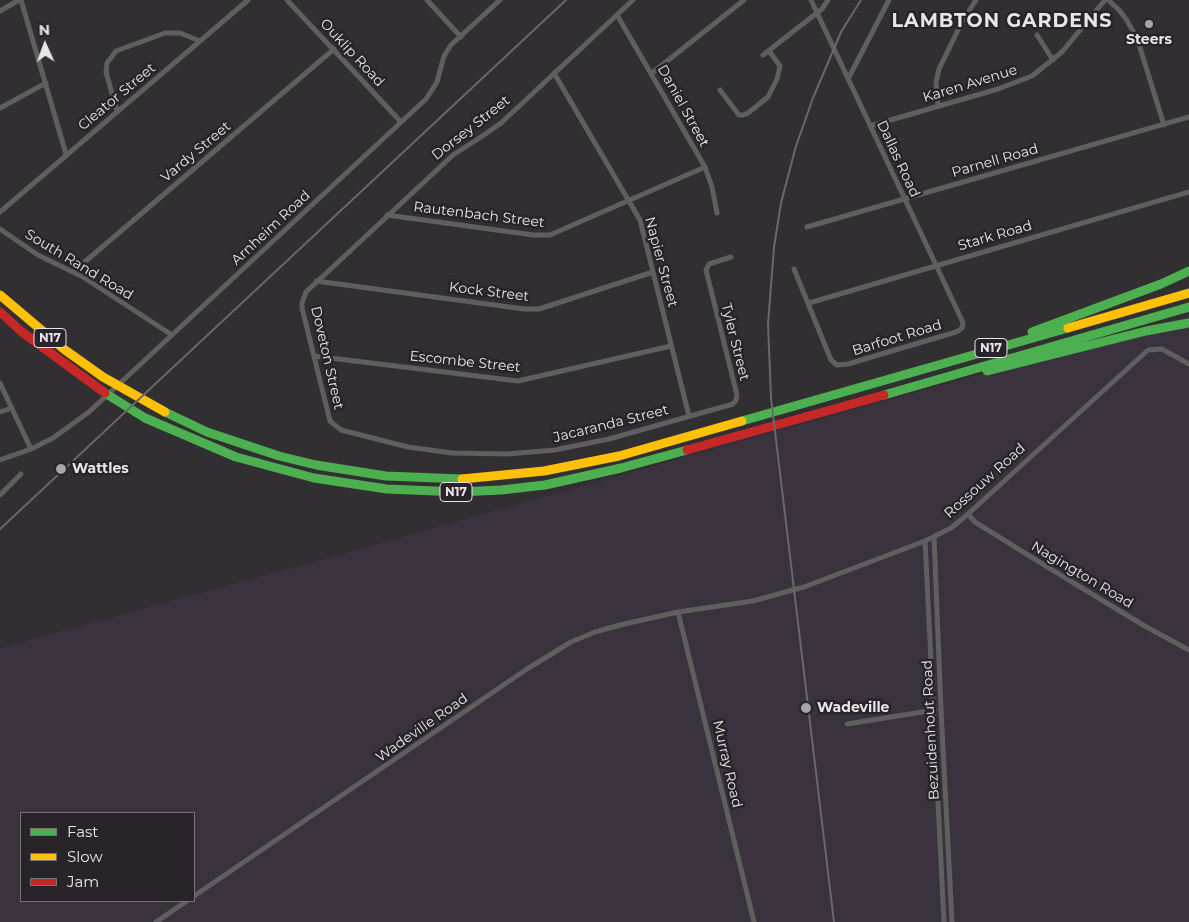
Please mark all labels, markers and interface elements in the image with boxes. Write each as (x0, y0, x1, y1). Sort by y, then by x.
district label: LAMBTON GARDENS (890, 10, 1114, 32)
street label: Ouklip Road (316, 16, 388, 90)
marker: Steers (1143, 18, 1155, 30)
north arrow (20, 20, 70, 70)
text: N (39, 21, 50, 39)
place label: Steers (1126, 32, 1172, 48)
street label: Cleator Street (75, 60, 159, 134)
street label: Daniel Street (654, 62, 712, 150)
street label: Karen Avenue (921, 62, 1019, 106)
street label: Dorsey Street (429, 92, 513, 164)
street label: Vardy Street (158, 118, 234, 186)
street label: Dallas Road (873, 118, 923, 200)
street label: Parnell Road (950, 141, 1040, 181)
street label: Arnheim Road (228, 187, 314, 269)
street label: Rautenbach Street (412, 199, 546, 231)
street label: Napier Street (641, 215, 681, 309)
street label: Stark Road (956, 217, 1034, 255)
street label: South Rand Road (22, 226, 136, 304)
street label: Kock Street (448, 279, 530, 305)
street label: Tyler Street (717, 301, 753, 383)
street label: Doveton Street (307, 305, 347, 411)
street label: Barfoot Road (850, 316, 944, 360)
road number: N17 (34, 328, 66, 348)
road number: N17 (975, 338, 1007, 358)
street label: Escombe Street (409, 348, 521, 376)
street label: Jacaranda Street (552, 402, 670, 446)
street label: Rossouw Road (941, 440, 1029, 522)
place label: Wattles (72, 461, 129, 477)
marker: Wattles (54, 462, 68, 476)
road number: N17 (440, 482, 472, 502)
street label: Nagington Road (1028, 538, 1136, 612)
street label: Bezuidenhout Road (919, 660, 943, 800)
street label: Wadeville Road (373, 690, 471, 766)
place label: Wadeville (817, 700, 889, 716)
marker: Wadeville (799, 701, 813, 715)
street label: Murray Road (709, 719, 745, 809)
legend (20, 812, 195, 902)
text: Fast (67, 822, 98, 841)
text: Slow (67, 847, 103, 866)
text: Jam (67, 872, 99, 891)

